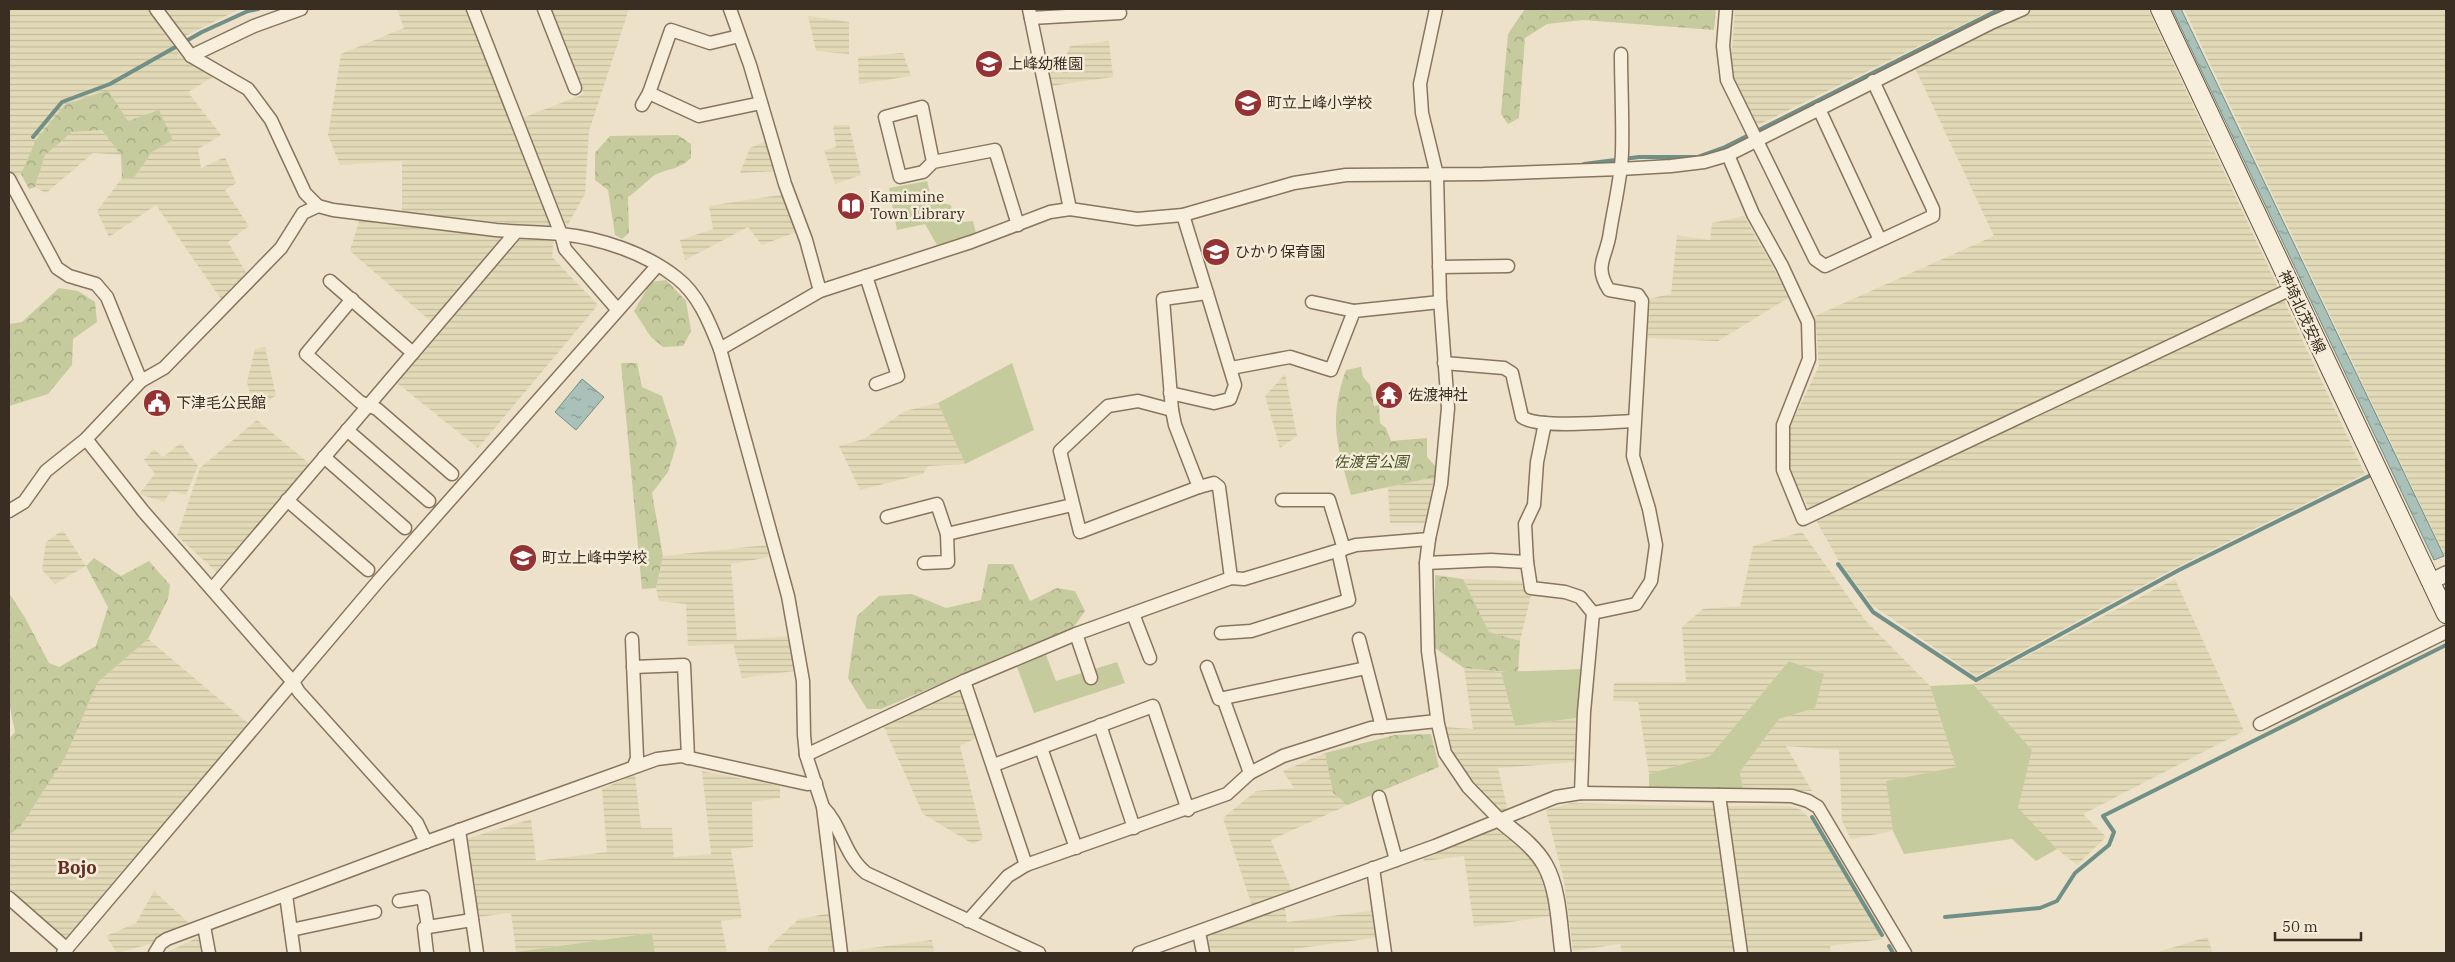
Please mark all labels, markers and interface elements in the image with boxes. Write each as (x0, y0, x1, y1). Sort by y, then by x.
school or university icon: 上峰幼稚園 (974, 49, 1004, 79)
place label: 上峰幼稚園 (1008, 54, 1083, 73)
school or university icon: 町立上峰小学校 (1233, 88, 1263, 118)
place label: 町立上峰小学校 (1267, 93, 1372, 112)
place label: Kamimine Town Library (870, 187, 965, 223)
library icon: Kamimine Town Library (836, 191, 866, 221)
school or university icon: ひかり保育園 (1201, 237, 1231, 267)
place label: ひかり保育園 (1235, 242, 1325, 261)
street label: 神埼北茂安線 (2275, 267, 2330, 357)
temple icon: 佐渡神社 (1374, 380, 1404, 410)
place label: 佐渡神社 (1408, 385, 1468, 404)
public building icon: 下津毛公民館 (142, 388, 172, 418)
place label: 下津毛公民館 (176, 393, 266, 412)
park label: 佐渡宮公園 (1333, 452, 1410, 471)
school or university icon: 町立上峰中学校 (508, 543, 538, 573)
place label: 町立上峰中学校 (542, 548, 647, 567)
district label: Bojo (57, 856, 97, 879)
scale bar (2275, 910, 2361, 942)
text: 50 m (2282, 917, 2318, 936)

